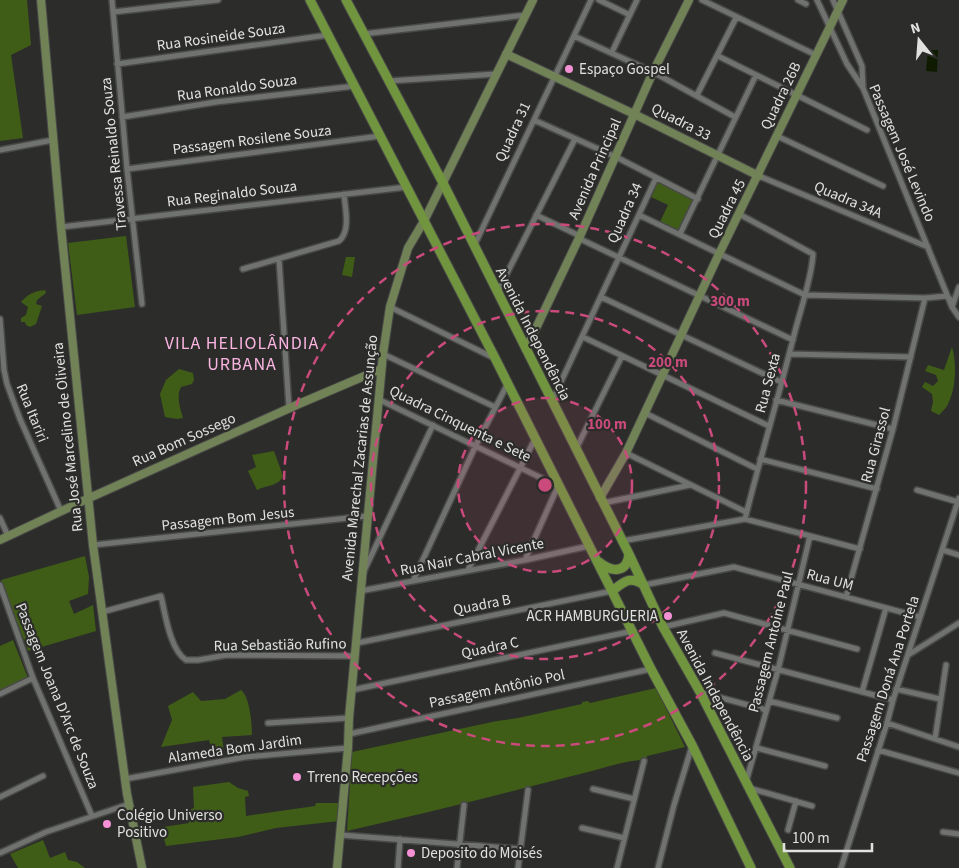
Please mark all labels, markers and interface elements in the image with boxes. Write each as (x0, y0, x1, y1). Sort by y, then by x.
north arrow (894, 15, 944, 65)
street label: Rua Rosineide Souza (155, 18, 287, 56)
text: N (908, 18, 923, 39)
street label: Quadra 26B (756, 58, 807, 133)
place label: Espaço Gospel (579, 59, 670, 80)
marker: Espaço Gospel (563, 63, 575, 75)
street label: Rua Ronaldo Souza (176, 69, 298, 107)
street label: Travessa Reinaldo Souza (96, 76, 132, 232)
street label: Passagem José Levindo (863, 81, 941, 225)
street label: Quadra 31 (490, 98, 536, 166)
street label: Quadra 33 (648, 98, 714, 146)
street label: Avenida Principal (563, 115, 627, 223)
street label: Passagem Rosilene Souza (171, 120, 333, 160)
street label: Rua Reginaldo Souza (166, 176, 298, 212)
street label: Quadra 45 (703, 176, 751, 242)
street label: Quadra 34A (811, 176, 886, 224)
street label: Quadra 34 (602, 179, 648, 247)
street label: Avenida Independência (490, 264, 576, 404)
text: 300 m (710, 291, 750, 312)
district label: VILA HELIOLÂNDIA URBANA (165, 331, 319, 377)
street label: Avenida Marechal Zacarias de Assunção (337, 334, 383, 582)
street label: Rua José Marcelino de Oliveira (48, 341, 88, 533)
street label: Rua Sexta (750, 351, 786, 415)
text: 200 m (648, 352, 688, 373)
street label: Rua Itariri (11, 381, 53, 445)
street label: Quadra Cinquenta e Sete (386, 381, 534, 467)
street label: Rua Girassol (856, 405, 896, 485)
street label: Rua Bom Sossego (129, 408, 239, 472)
text: 100 m (587, 414, 627, 435)
centre of rings (536, 476, 554, 494)
street label: Passagem Bom Jesus (161, 502, 295, 536)
street label: Rua Nair Cabral Vicente (398, 533, 546, 581)
street label: Rua UM (804, 564, 856, 596)
street label: Passagem Antoine Paul (743, 569, 799, 715)
street label: Quadra B (451, 589, 513, 621)
street label: Passagem Doná Ana Portela (851, 593, 925, 765)
street label: Passagem Joana D'Arc de Souza (10, 600, 104, 792)
place label: ACR HAMBURGUERIA (527, 606, 659, 627)
marker: ACR HAMBURGUERIA (662, 610, 674, 622)
street label: Avenida Independência (671, 625, 759, 765)
street label: Quadra C (459, 632, 521, 664)
street label: Rua Sebastião Rufino (213, 633, 347, 657)
street label: Passagem Antônio Pol (427, 664, 567, 714)
street label: Alameda Bom Jardim (167, 729, 303, 769)
place label: Trreno Recepções (307, 767, 418, 788)
marker: Trreno Recepções (291, 771, 303, 783)
place label: Colégio Universo Positivo (117, 805, 223, 843)
marker: Colégio Universo Positivo (101, 818, 113, 830)
scale bar (784, 820, 872, 852)
text: 100 m (792, 828, 830, 849)
place label: Deposito do Moisés (421, 843, 542, 864)
marker: Deposito do Moisés (405, 847, 417, 859)

